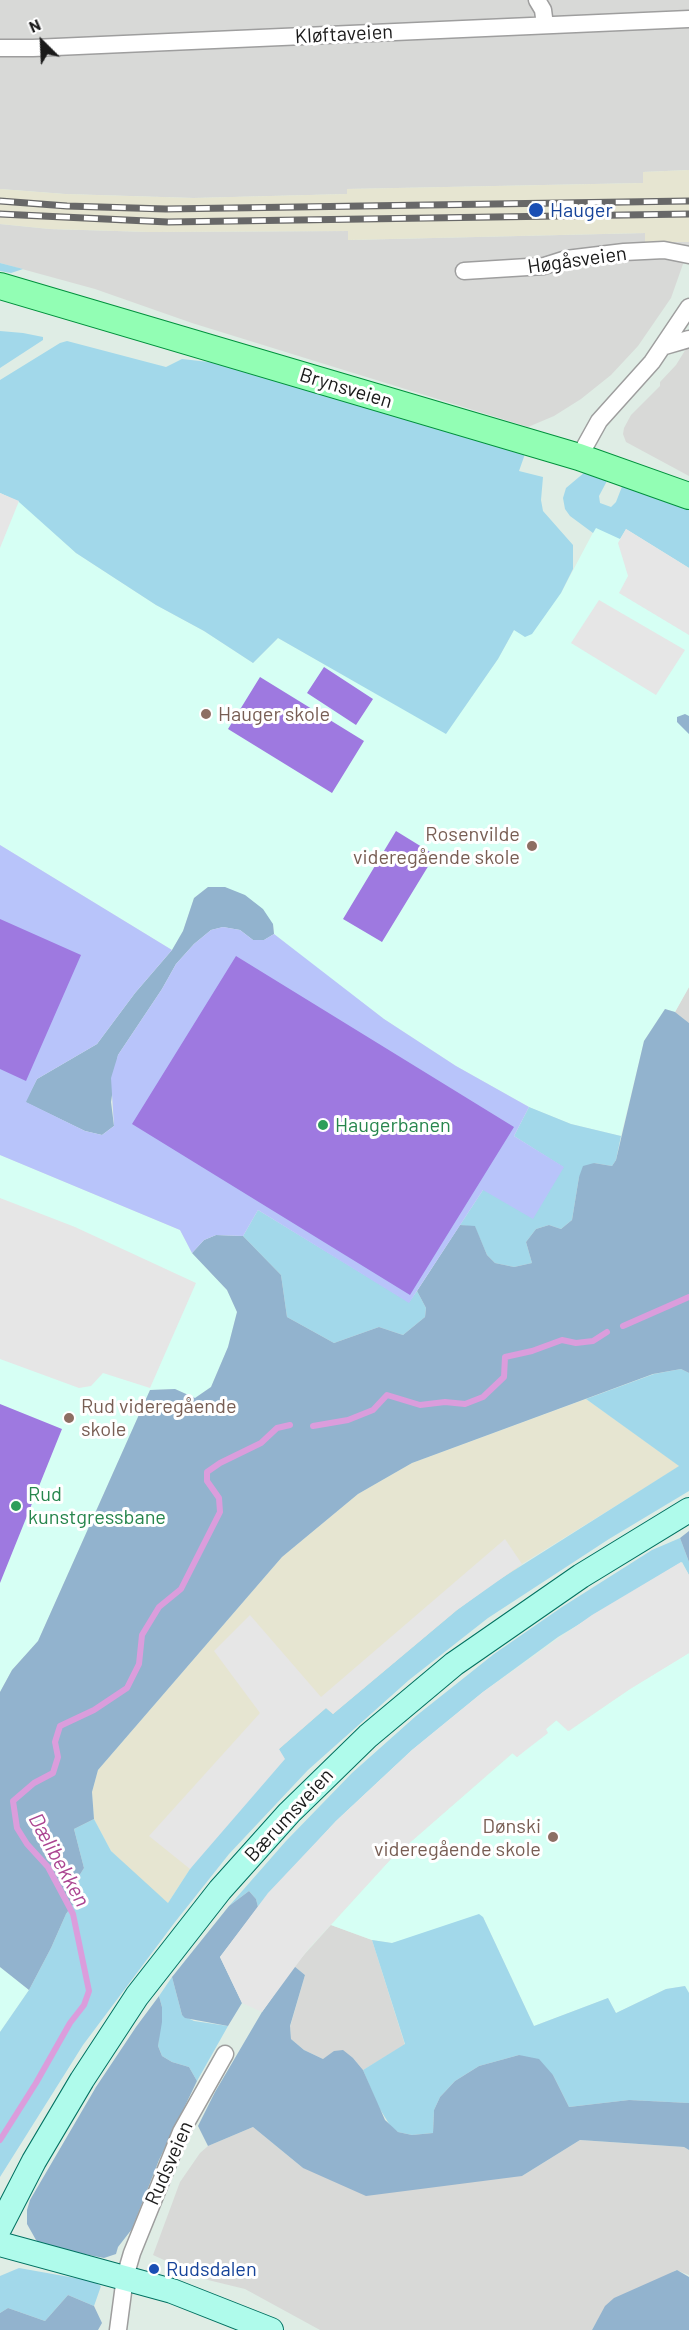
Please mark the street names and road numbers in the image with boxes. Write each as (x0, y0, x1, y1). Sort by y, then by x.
street label: Kløftaveien (294, 19, 394, 49)
street label: Høgåsveien (526, 241, 628, 279)
street label: Brynsveien (297, 363, 395, 413)
street label: Bærumsveien (240, 1763, 338, 1867)
street label: Rudsveien (140, 2117, 198, 2209)

